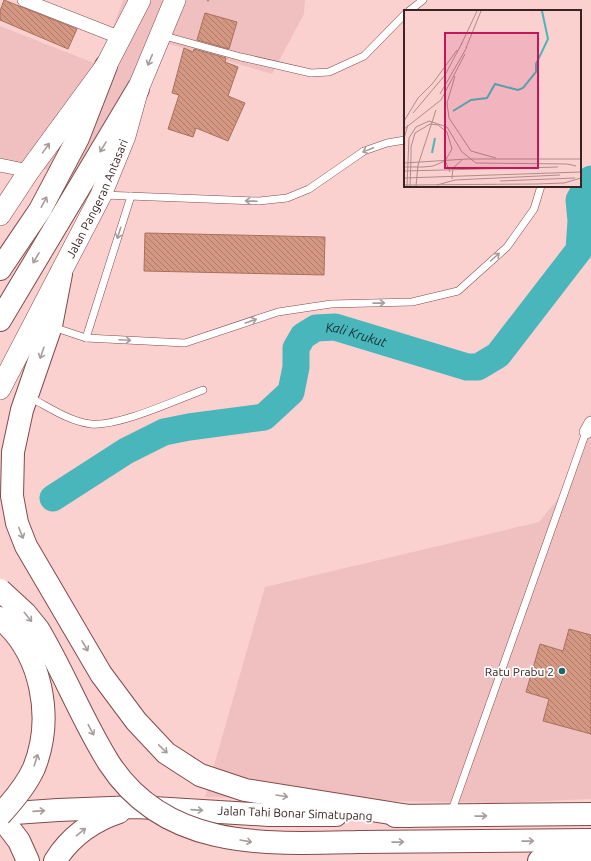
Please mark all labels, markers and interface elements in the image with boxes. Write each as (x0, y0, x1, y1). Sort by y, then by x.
inset map (404, 10, 581, 187)
one-way arrow (146, 53, 154, 65)
street label: Jalan Pangeran Antasari (63, 137, 130, 260)
one-way arrow (99, 141, 107, 153)
one-way arrow (42, 143, 50, 154)
one-way arrow (362, 147, 374, 155)
one-way arrow (41, 196, 49, 208)
one-way arrow (245, 197, 258, 204)
one-way arrow (115, 227, 122, 240)
one-way arrow (32, 252, 40, 264)
one-way arrow (490, 253, 500, 262)
one-way arrow (372, 299, 385, 307)
one-way arrow (245, 316, 257, 324)
water label: Kali Krukut (325, 320, 389, 350)
one-way arrow (118, 337, 131, 344)
one-way arrow (37, 346, 45, 358)
one-way arrow (18, 527, 26, 539)
one-way arrow (24, 611, 33, 622)
one-way arrow (81, 640, 89, 652)
place label: Ratu Prabu 2 (485, 665, 554, 678)
marker: Ratu Prabu 2 (557, 666, 567, 676)
one-way arrow (87, 724, 95, 736)
one-way arrow (158, 744, 168, 754)
one-way arrow (33, 753, 40, 766)
one-way arrow (275, 792, 288, 800)
street label: Jalan Tahi Bonar Simatupang (217, 804, 373, 822)
one-way arrow (190, 806, 203, 813)
one-way arrow (32, 808, 45, 815)
one-way arrow (474, 812, 487, 819)
one-way arrow (75, 828, 86, 837)
one-way arrow (239, 837, 252, 845)
one-way arrow (521, 837, 534, 844)
one-way arrow (391, 838, 404, 846)

